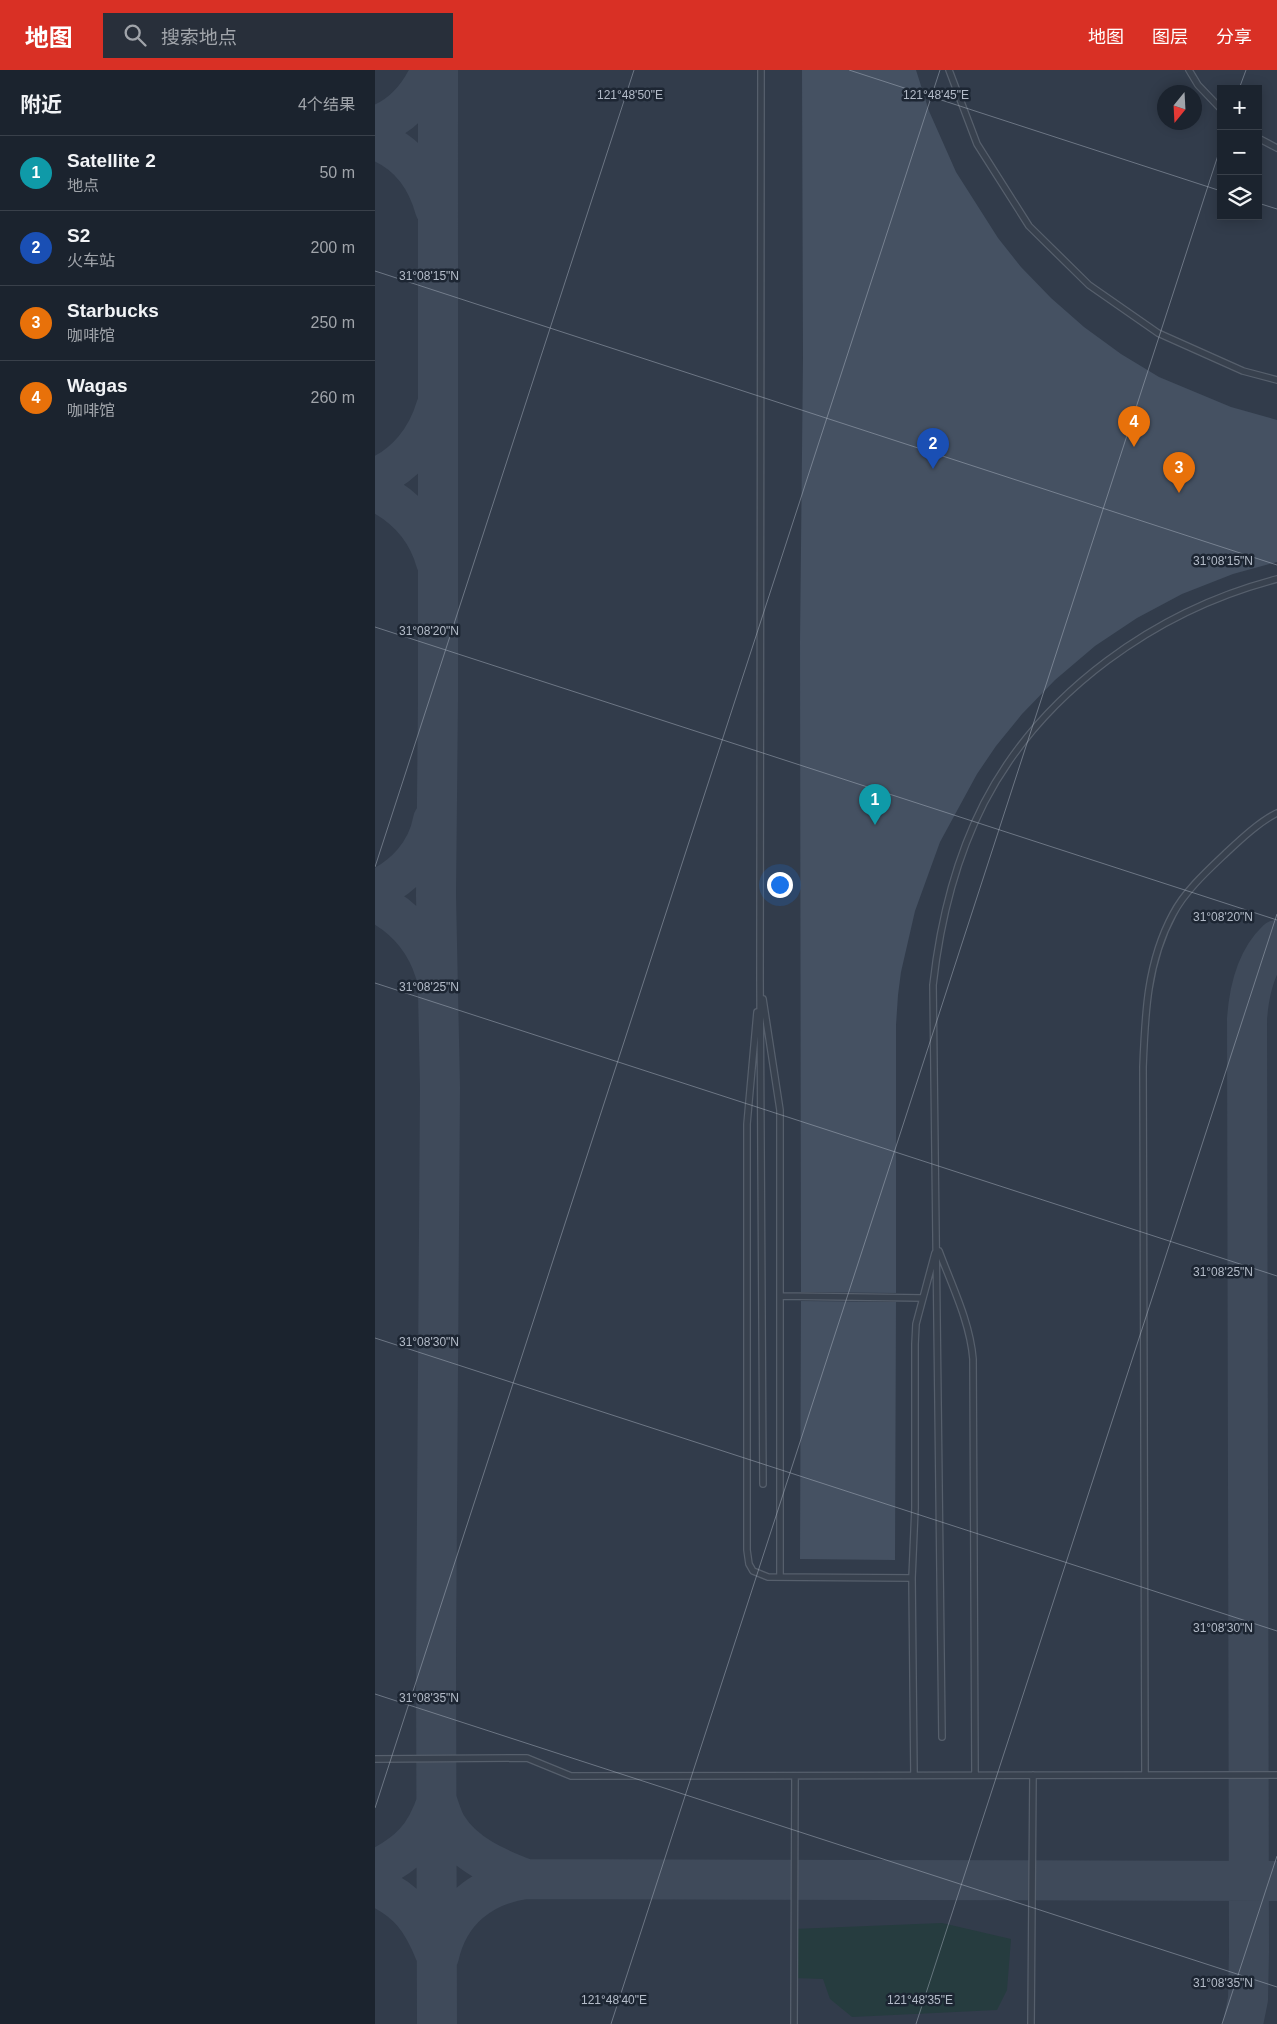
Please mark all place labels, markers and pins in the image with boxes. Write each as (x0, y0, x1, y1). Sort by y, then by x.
pin: 4 (1118, 406, 1150, 447)
pin: 2 (917, 428, 949, 469)
pin: 3 (1163, 452, 1195, 493)
pin: 1 (859, 784, 891, 825)

